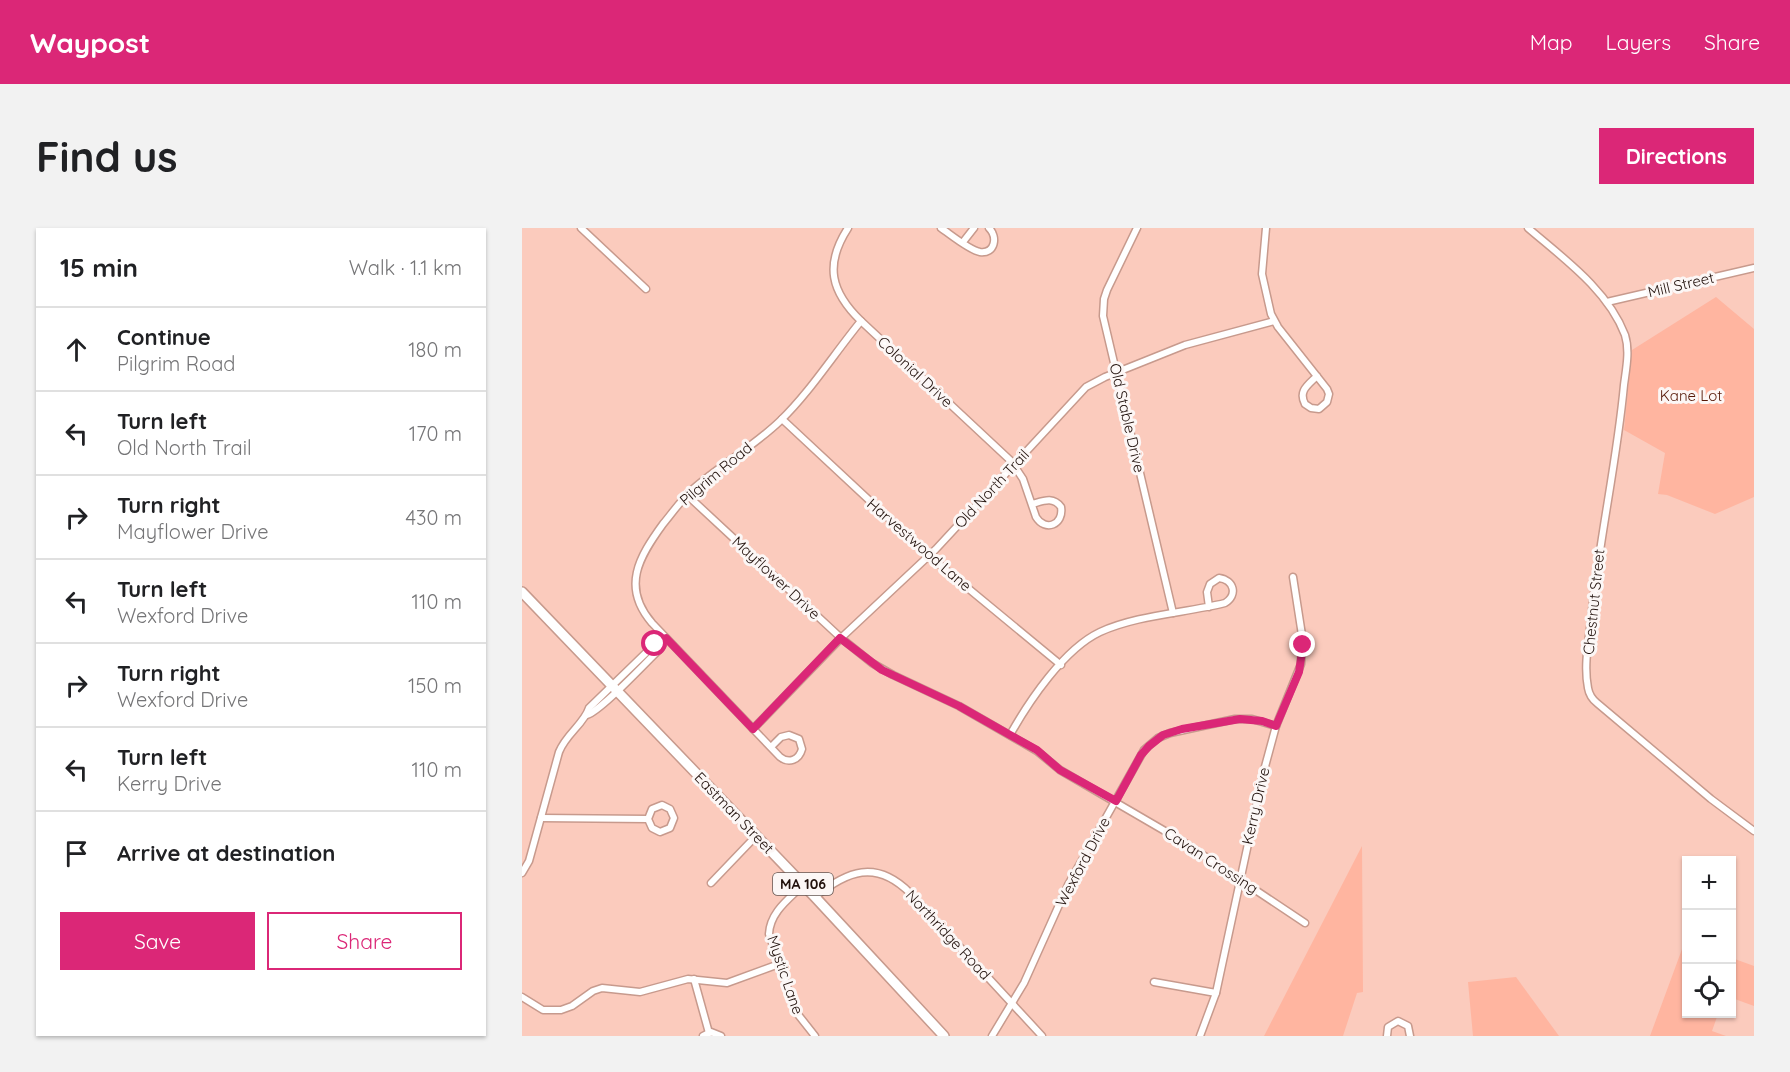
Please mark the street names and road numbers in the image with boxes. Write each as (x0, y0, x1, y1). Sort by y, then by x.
street label: Mill Street (1646, 268, 1716, 301)
street label: Colonial Drive (874, 332, 957, 411)
street label: Old Stable Drive (1106, 361, 1149, 474)
street label: Pilgrim Road (676, 438, 756, 509)
street label: Old North Trail (950, 445, 1033, 532)
street label: Harvestwood Lane (863, 494, 975, 595)
street label: Mayflower Drive (728, 532, 824, 623)
street label: Chestnut Street (1578, 548, 1609, 656)
street label: Kerry Drive (1237, 765, 1274, 846)
street label: Eastman Street (691, 768, 778, 857)
street label: Wexford Drive (1051, 814, 1114, 910)
street label: Cavan Crossing (1161, 823, 1262, 898)
road number: MA 106 (773, 873, 833, 895)
street label: Northridge Road (902, 886, 995, 984)
street label: Mystic Lane (763, 933, 808, 1017)

